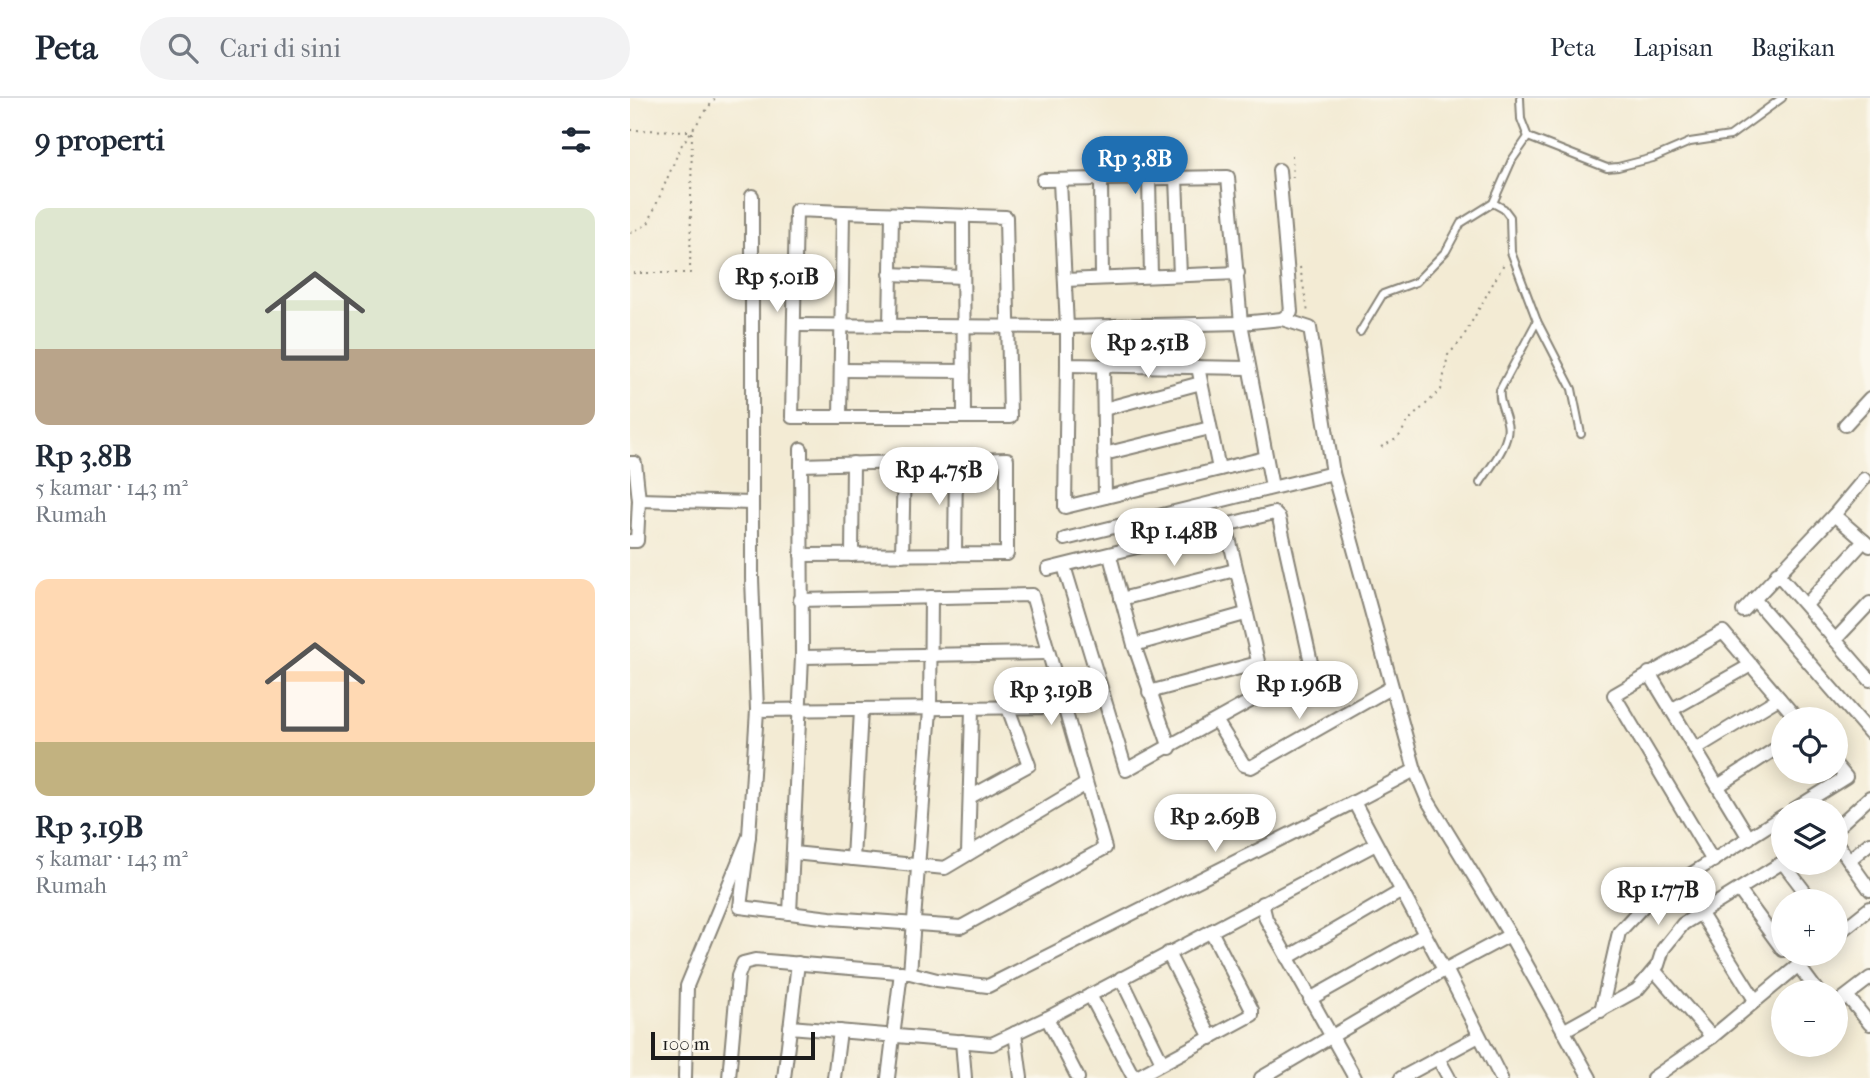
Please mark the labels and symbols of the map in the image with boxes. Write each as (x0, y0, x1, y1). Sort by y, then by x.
pin: Rp 3.8B (1070, 136, 1200, 196)
pin: Rp 5.01B (705, 254, 849, 314)
pin: Rp 2.51B (1076, 320, 1220, 380)
pin: Rp 4.75B (867, 448, 1011, 507)
pin: Rp 1.48B (1102, 508, 1246, 568)
pin: Rp 1.96B (1227, 662, 1371, 721)
pin: Rp 3.19B (979, 668, 1123, 727)
pin: Rp 2.69B (1143, 794, 1287, 854)
pin: Rp 1.77B (1586, 868, 1730, 927)
scale bar (651, 1029, 816, 1061)

